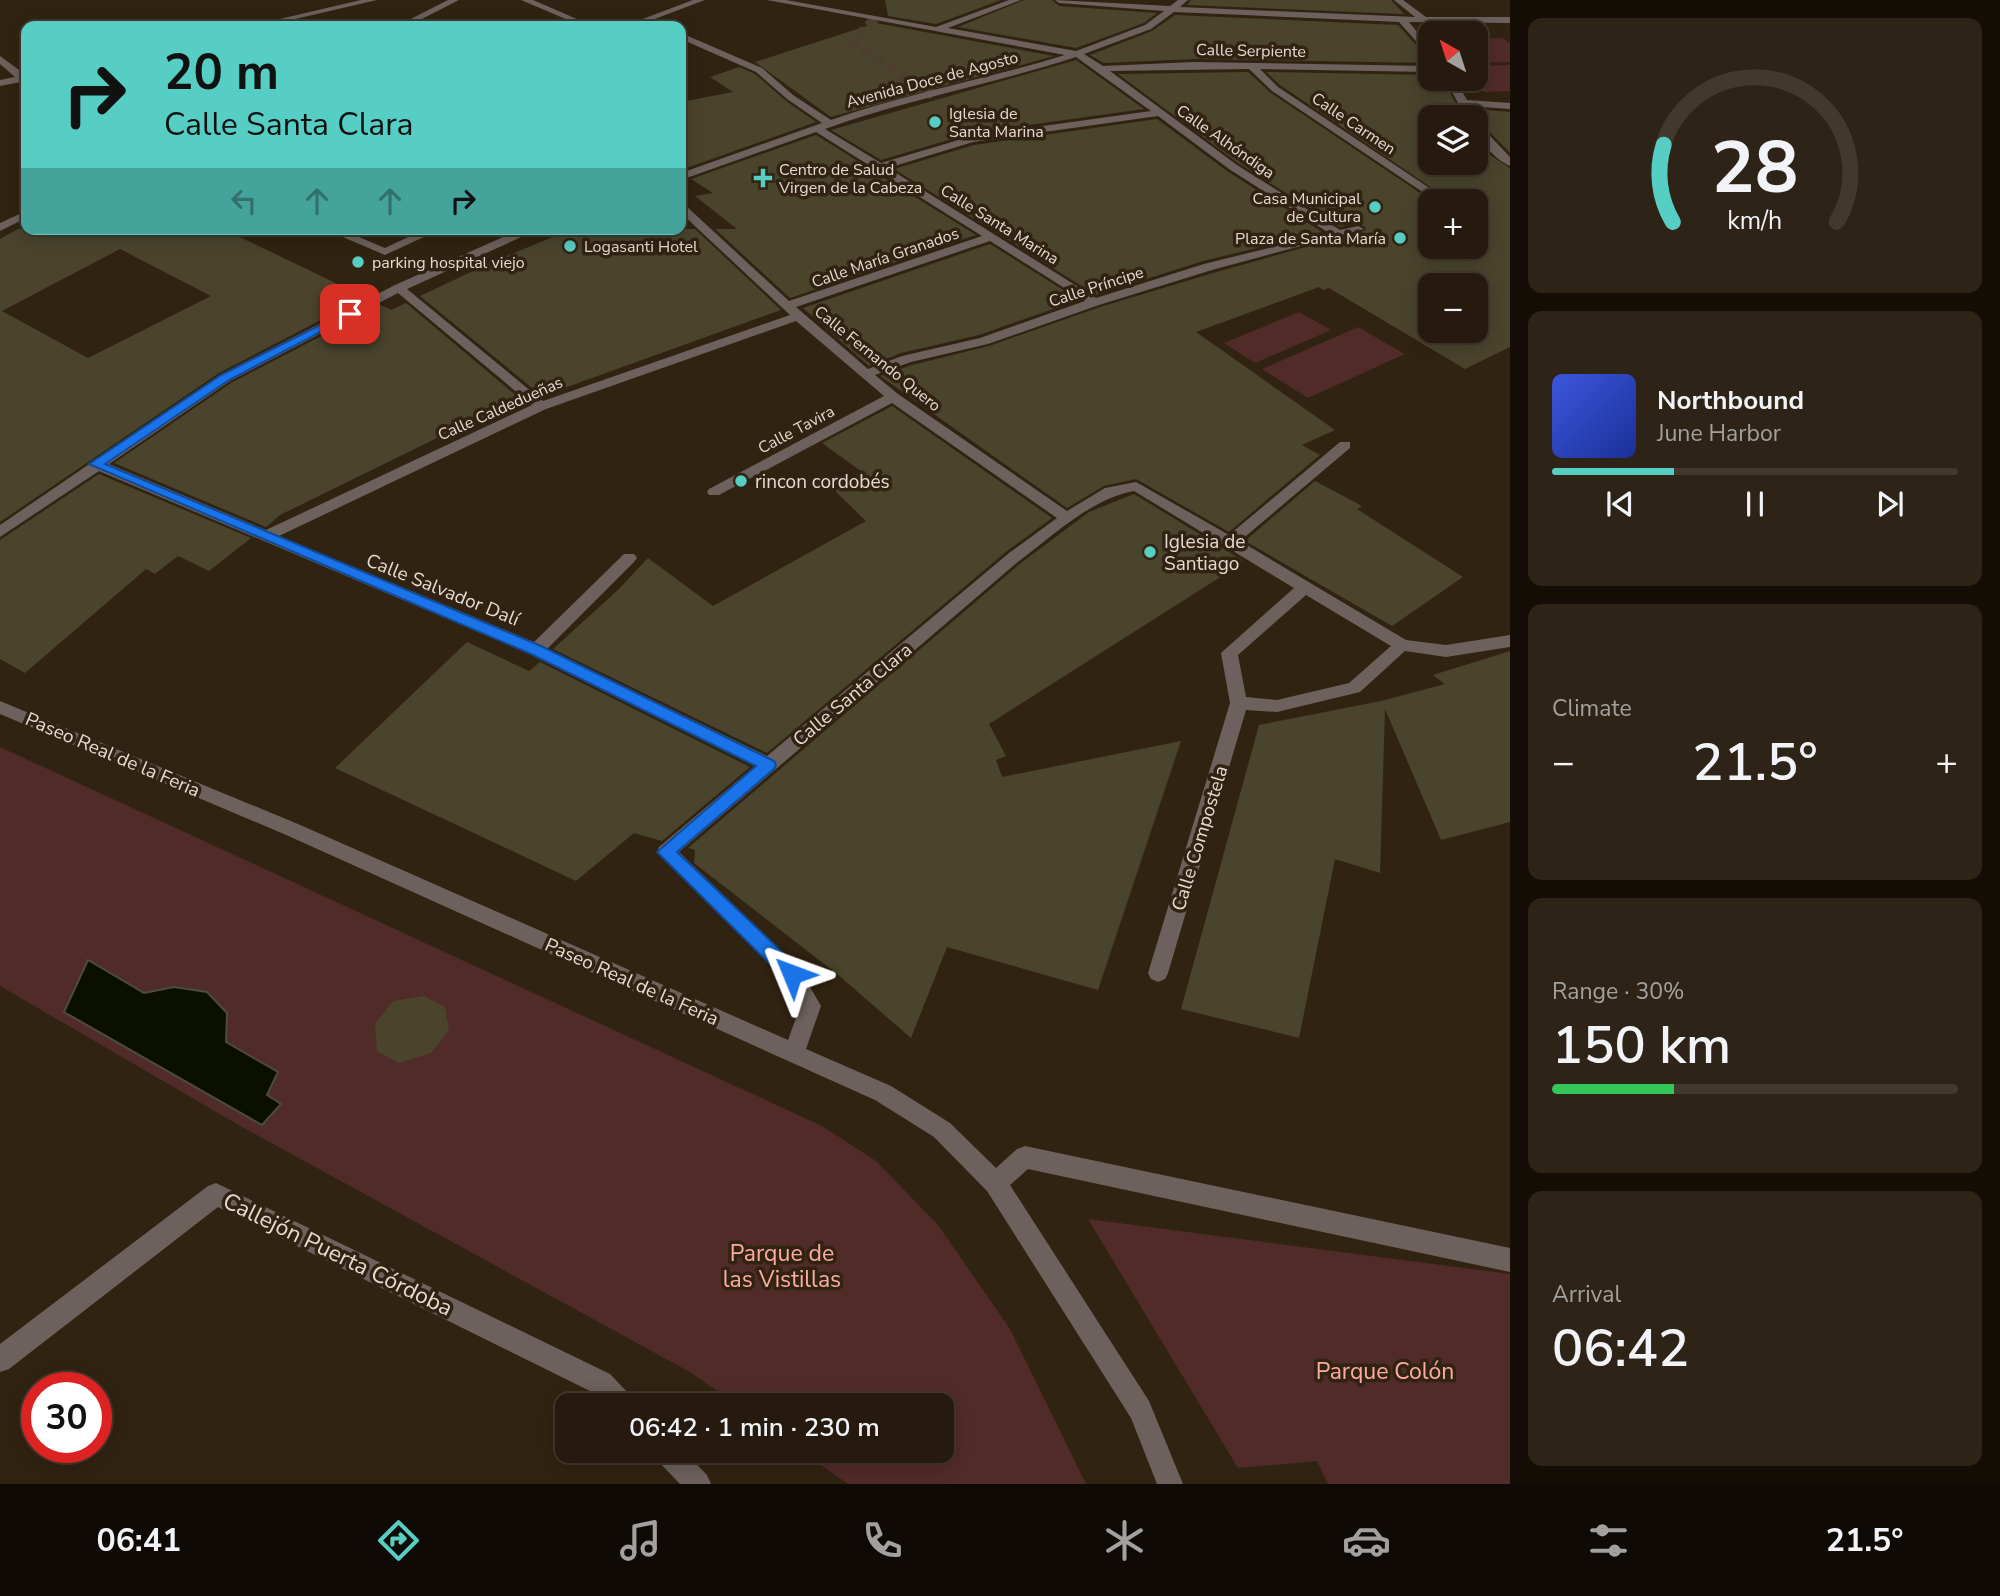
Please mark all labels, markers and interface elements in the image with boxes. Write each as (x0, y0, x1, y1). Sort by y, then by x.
north arrow (1418, 21, 1488, 91)
map controls (1418, 21, 1488, 343)
text: 20 m (164, 39, 279, 106)
street label: Calle Serpiente (1196, 39, 1306, 63)
street label: Avenida Doce de Agosto (844, 46, 1021, 114)
icon: right (49, 49, 140, 140)
street label: Calle Carmen (1307, 88, 1400, 160)
street label: Calle Alhóndiga (1172, 100, 1279, 184)
text: Calle Santa Clara (164, 103, 413, 146)
place label: Iglesia de Santa Marina (949, 103, 1044, 143)
button: layers (1418, 105, 1488, 175)
marker: Iglesia de Santa Marina (927, 114, 943, 130)
text: 28 (1711, 118, 1799, 218)
place label: Centro de Salud Virgen de la Cabeza (778, 159, 922, 199)
marker: Centro de Salud Virgen de la Cabeza (753, 168, 773, 188)
street label: Calle Santa Marina (936, 180, 1063, 270)
icon: left (225, 182, 263, 220)
icon: ahead (298, 182, 336, 220)
icon: ahead (371, 182, 409, 220)
icon: right (444, 182, 482, 220)
place label: Casa Municipal de Cultura (1253, 188, 1361, 228)
button: + (1418, 189, 1488, 259)
marker: Casa Municipal de Cultura (1367, 199, 1383, 215)
text: km/h (1727, 203, 1783, 237)
street label: Calle María Granados (809, 222, 962, 293)
place label: Plaza de Santa María (1235, 228, 1386, 250)
marker: Plaza de Santa María (1392, 230, 1408, 246)
place label: Logasanti Hotel (584, 236, 698, 258)
marker: Logasanti Hotel (562, 238, 578, 254)
place label: parking hospital viejo (372, 252, 525, 274)
marker: parking hospital viejo (350, 254, 366, 270)
street label: Calle Príncipe (1046, 261, 1147, 313)
button: − (1418, 273, 1488, 343)
pin (320, 284, 380, 344)
icon: arrive (331, 295, 369, 333)
street label: Calle Fernando Quero (809, 301, 945, 417)
street label: Calle Caldedueñas (434, 371, 566, 446)
text: Northbound (1657, 383, 1804, 418)
street label: Calle Tavira (754, 400, 839, 459)
text: June Harbor (1657, 418, 1781, 449)
place label: rincon cordobés (755, 469, 890, 495)
marker: rincon cordobés (733, 473, 749, 489)
icon: previous (1601, 485, 1639, 523)
icon: pause (1736, 485, 1774, 523)
icon: next (1871, 485, 1909, 523)
place label: Iglesia de Santiago (1164, 529, 1245, 577)
marker: Iglesia de Santiago (1142, 544, 1158, 560)
street label: Calle Salvador Dalí (362, 547, 525, 633)
street label: Calle Santa Clara (788, 637, 918, 752)
text: Climate (1552, 693, 1632, 724)
street label: Paseo Real de la Feria (21, 706, 204, 804)
text: 21.5° (1692, 727, 1818, 798)
text: − (1552, 737, 1575, 788)
text: + (1935, 737, 1958, 788)
street label: Calle Compostela (1165, 762, 1234, 914)
street label: Paseo Real de la Feria (541, 932, 723, 1032)
position arrow (755, 937, 829, 1011)
text: Range · 30% (1552, 976, 1684, 1007)
text: 150 km (1552, 1010, 1731, 1081)
street label: Callejón Puerta Córdoba (218, 1185, 458, 1324)
park label: Parque de las Vistillas (723, 1238, 841, 1295)
text: Arrival (1552, 1279, 1621, 1310)
text: 06:42 (1552, 1313, 1689, 1384)
park label: Parque Colón (1316, 1356, 1454, 1387)
speed limit sign: 30 (21, 1372, 112, 1463)
text: 06:42 · 1 min · 230 m (629, 1410, 880, 1445)
icon: directions (374, 1516, 423, 1565)
icon: music (616, 1516, 665, 1565)
icon: phone (858, 1516, 907, 1565)
icon: climate (1100, 1516, 1149, 1565)
icon: car (1342, 1516, 1391, 1565)
icon: filters (1584, 1516, 1633, 1565)
text: 06:41 (96, 1519, 181, 1562)
text: 21.5° (1826, 1519, 1903, 1562)

